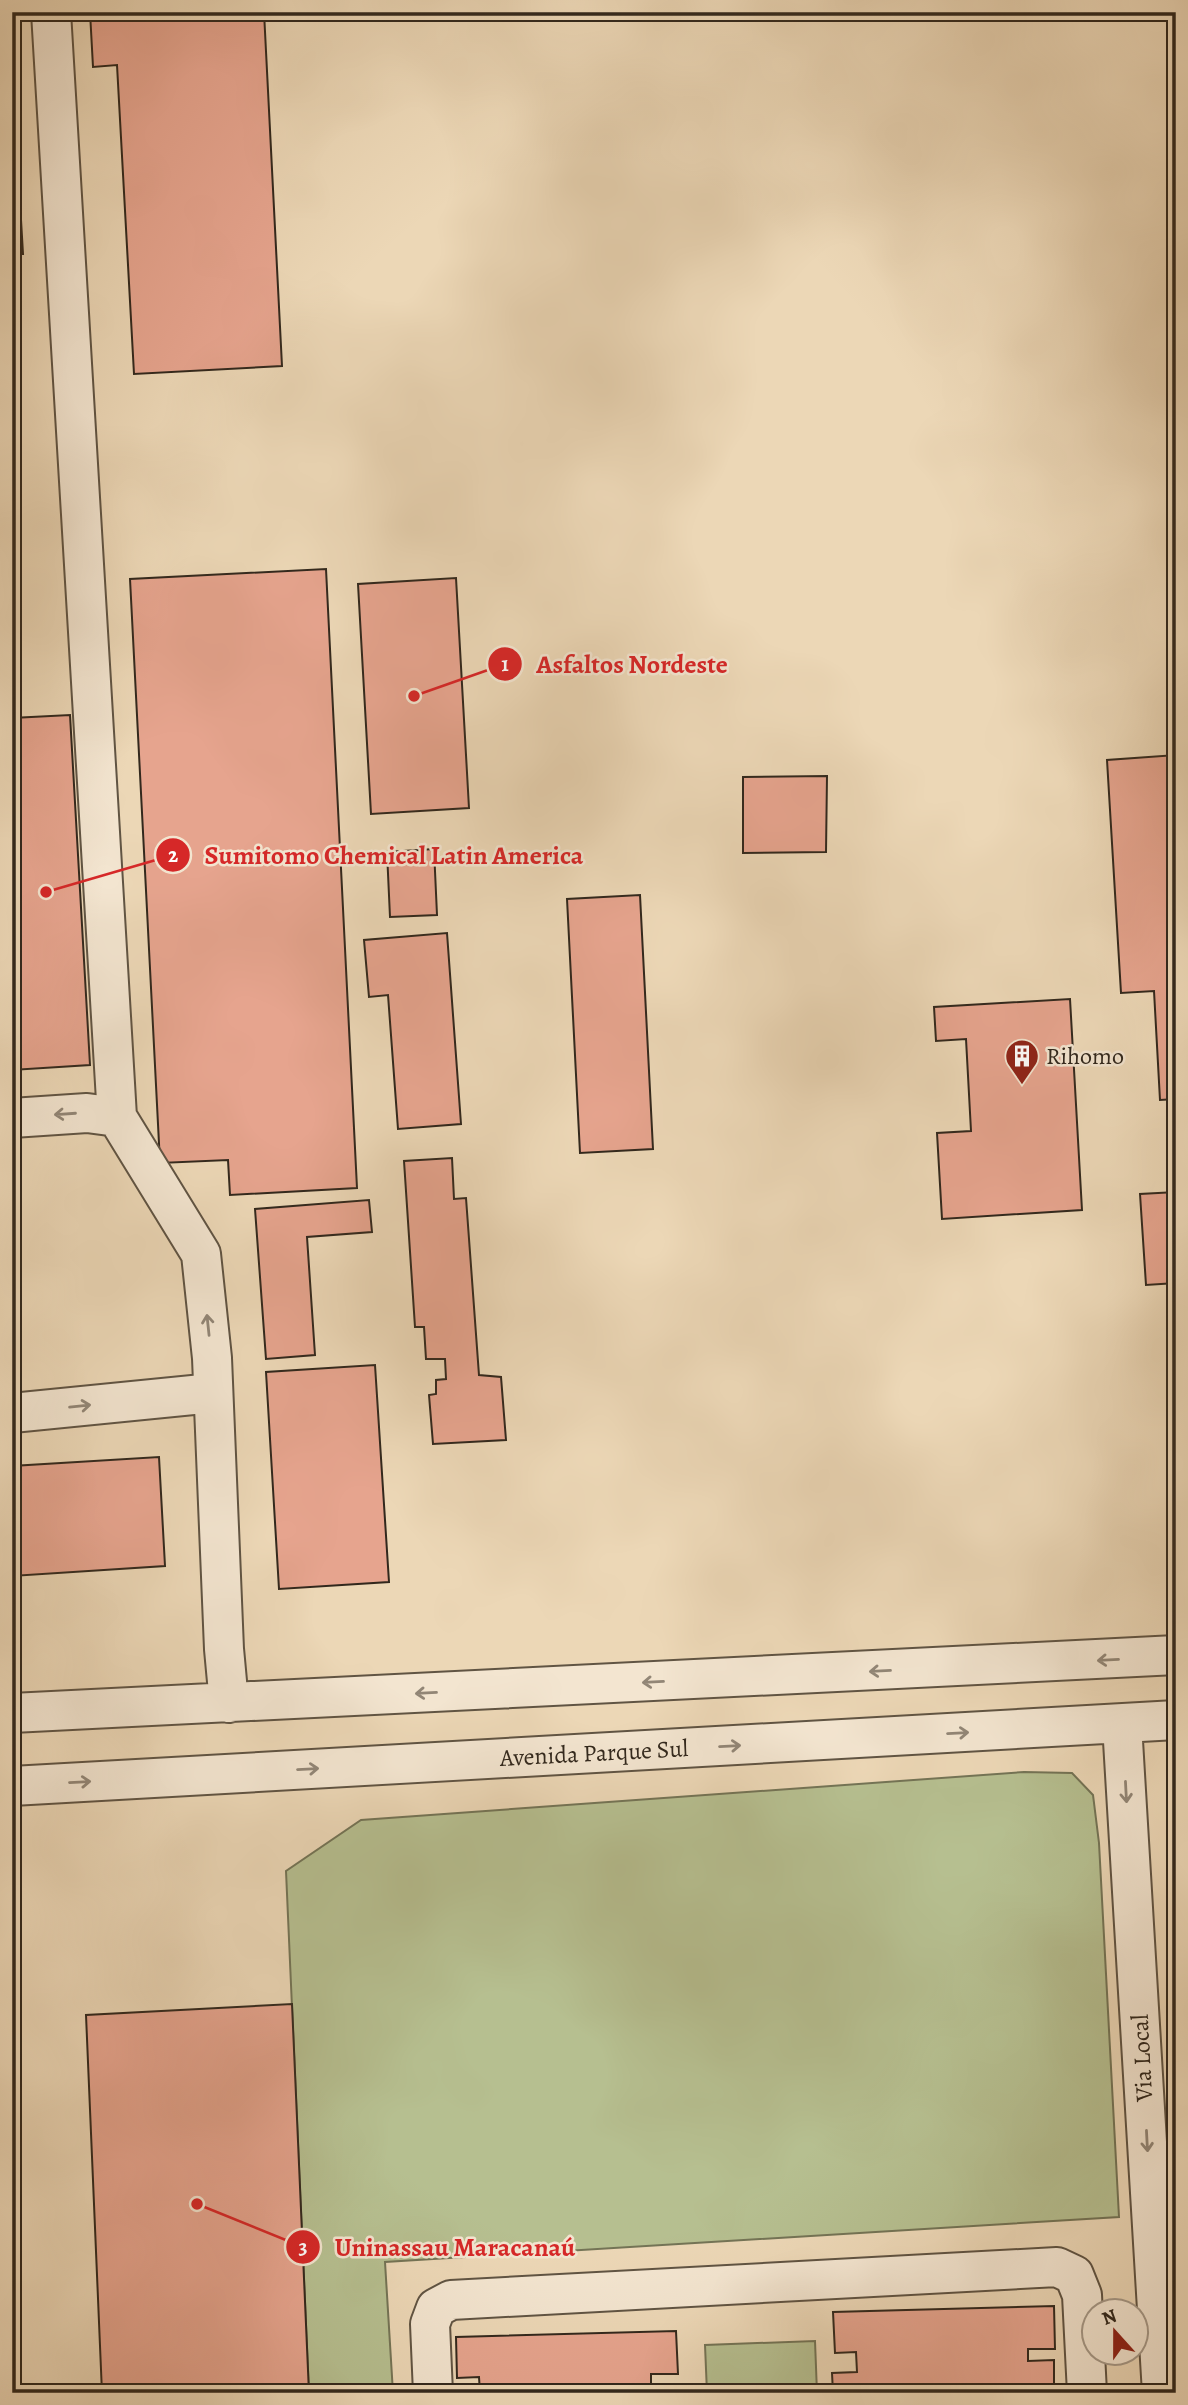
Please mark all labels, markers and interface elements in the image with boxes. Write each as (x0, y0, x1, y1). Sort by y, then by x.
callout: Asfaltos Nordeste (487, 640, 742, 687)
text: Asfaltos Nordeste (535, 647, 728, 682)
text: 1 (501, 650, 509, 678)
callout: Sumitomo Chemical Latin America (156, 831, 598, 878)
text: Sumitomo Chemical Latin America (205, 838, 584, 873)
text: 2 (168, 841, 178, 869)
building icon: Rihomo (1003, 1037, 1041, 1086)
place label: Rihomo (1046, 1040, 1124, 1072)
one-way arrow (53, 1108, 76, 1121)
one-way arrow (202, 1314, 215, 1337)
one-way arrow (68, 1399, 91, 1412)
one-way arrow (1096, 1653, 1119, 1666)
one-way arrow (869, 1664, 892, 1677)
one-way arrow (642, 1675, 665, 1688)
one-way arrow (415, 1687, 438, 1700)
one-way arrow (946, 1726, 968, 1739)
street label: Avenida Parque Sul (498, 1732, 689, 1774)
one-way arrow (719, 1739, 742, 1752)
one-way arrow (296, 1763, 319, 1776)
one-way arrow (69, 1775, 91, 1788)
one-way arrow (1120, 1780, 1133, 1803)
street label: Via Local (1124, 2013, 1160, 2104)
one-way arrow (1141, 2130, 1154, 2152)
callout: Uninassau Maracanaú (286, 2223, 589, 2270)
text: Uninassau Maracanaú (335, 2230, 576, 2265)
text: 3 (298, 2233, 308, 2261)
north arrow (1080, 2296, 1150, 2366)
text: N (1098, 2302, 1121, 2332)

